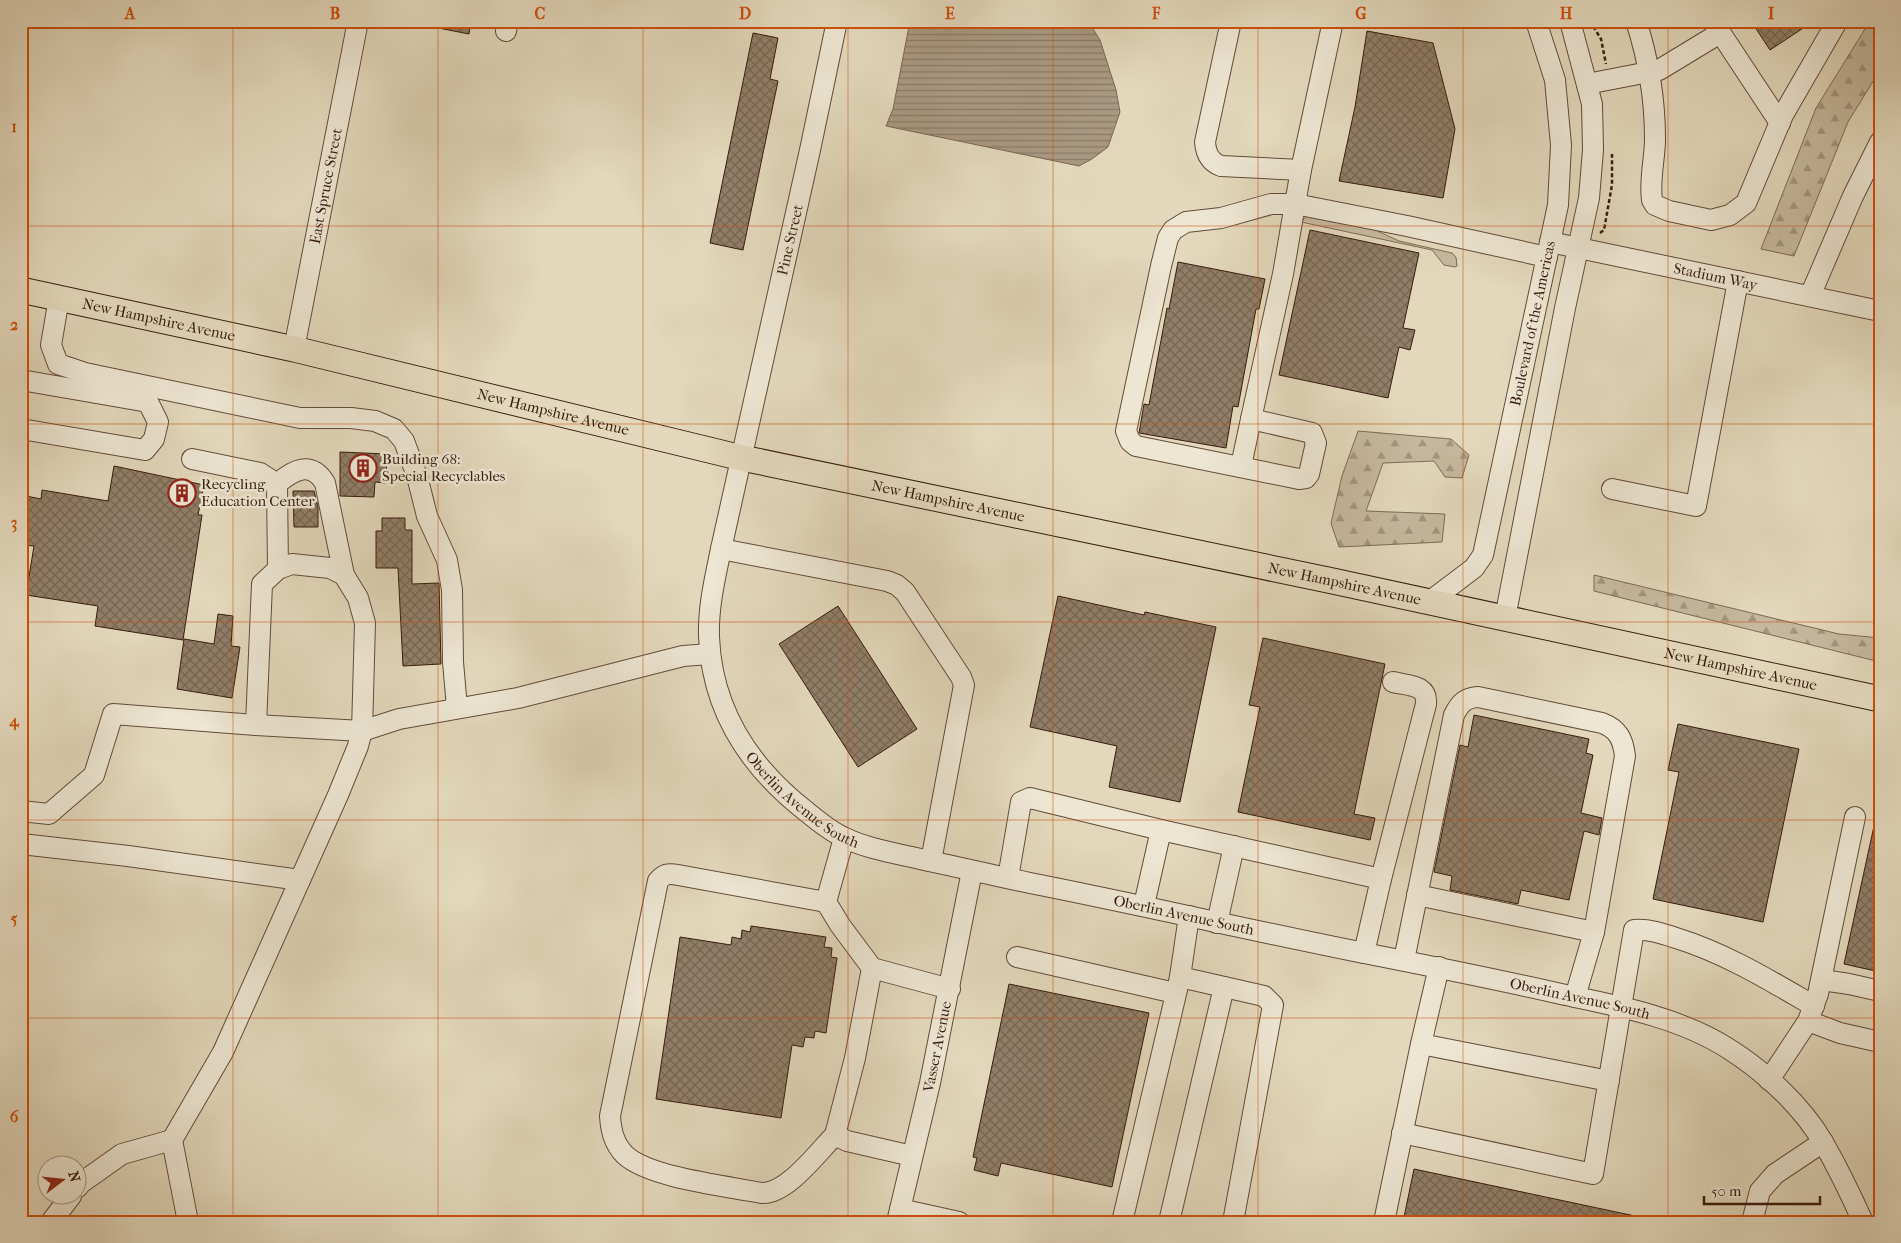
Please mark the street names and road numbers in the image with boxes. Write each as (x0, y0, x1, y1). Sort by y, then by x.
street label: East Spruce Street (306, 126, 346, 246)
street label: Pine Street (773, 202, 807, 277)
street label: Boulevard of the Americas (1506, 239, 1559, 408)
street label: Stadium Way (1672, 259, 1760, 294)
street label: New Hampshire Avenue (81, 295, 238, 345)
street label: New Hampshire Avenue (475, 385, 632, 439)
street label: New Hampshire Avenue (870, 476, 1027, 526)
street label: New Hampshire Avenue (1267, 559, 1423, 609)
street label: New Hampshire Avenue (1662, 644, 1819, 694)
street label: Oberlin Avenue South (742, 748, 862, 852)
street label: Oberlin Avenue South (1112, 891, 1256, 939)
street label: Oberlin Avenue South (1508, 974, 1653, 1023)
street label: Vasser Avenue (919, 999, 955, 1095)

